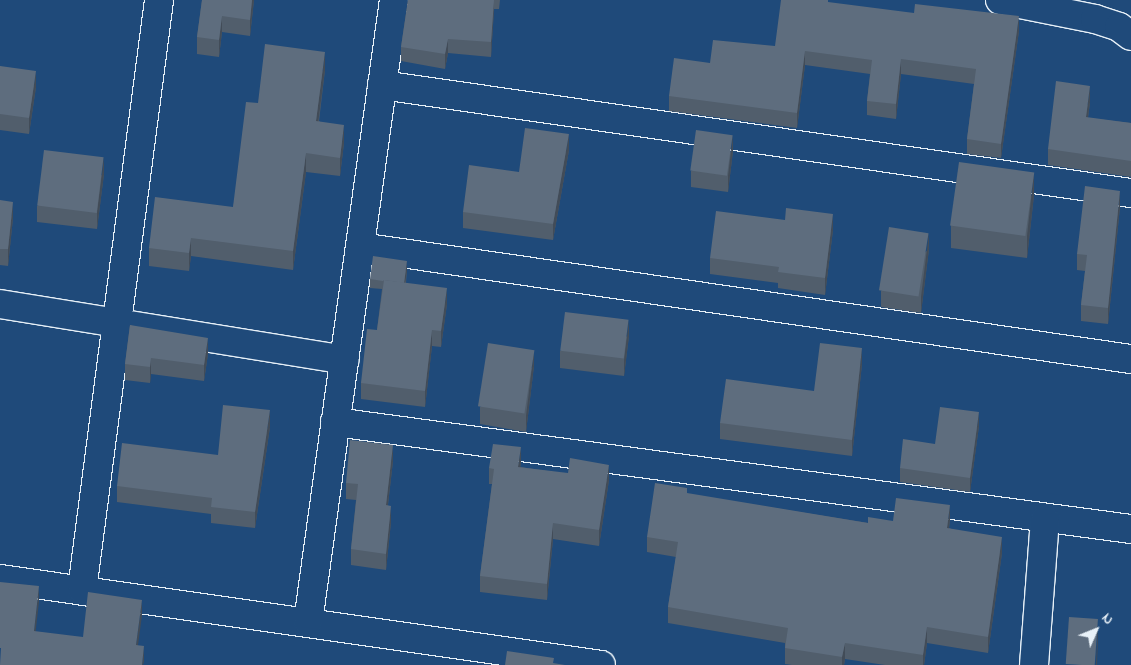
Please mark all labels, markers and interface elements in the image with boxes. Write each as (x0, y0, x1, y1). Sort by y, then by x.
north arrow (1071, 605, 1121, 655)
text: N (1096, 609, 1118, 630)

